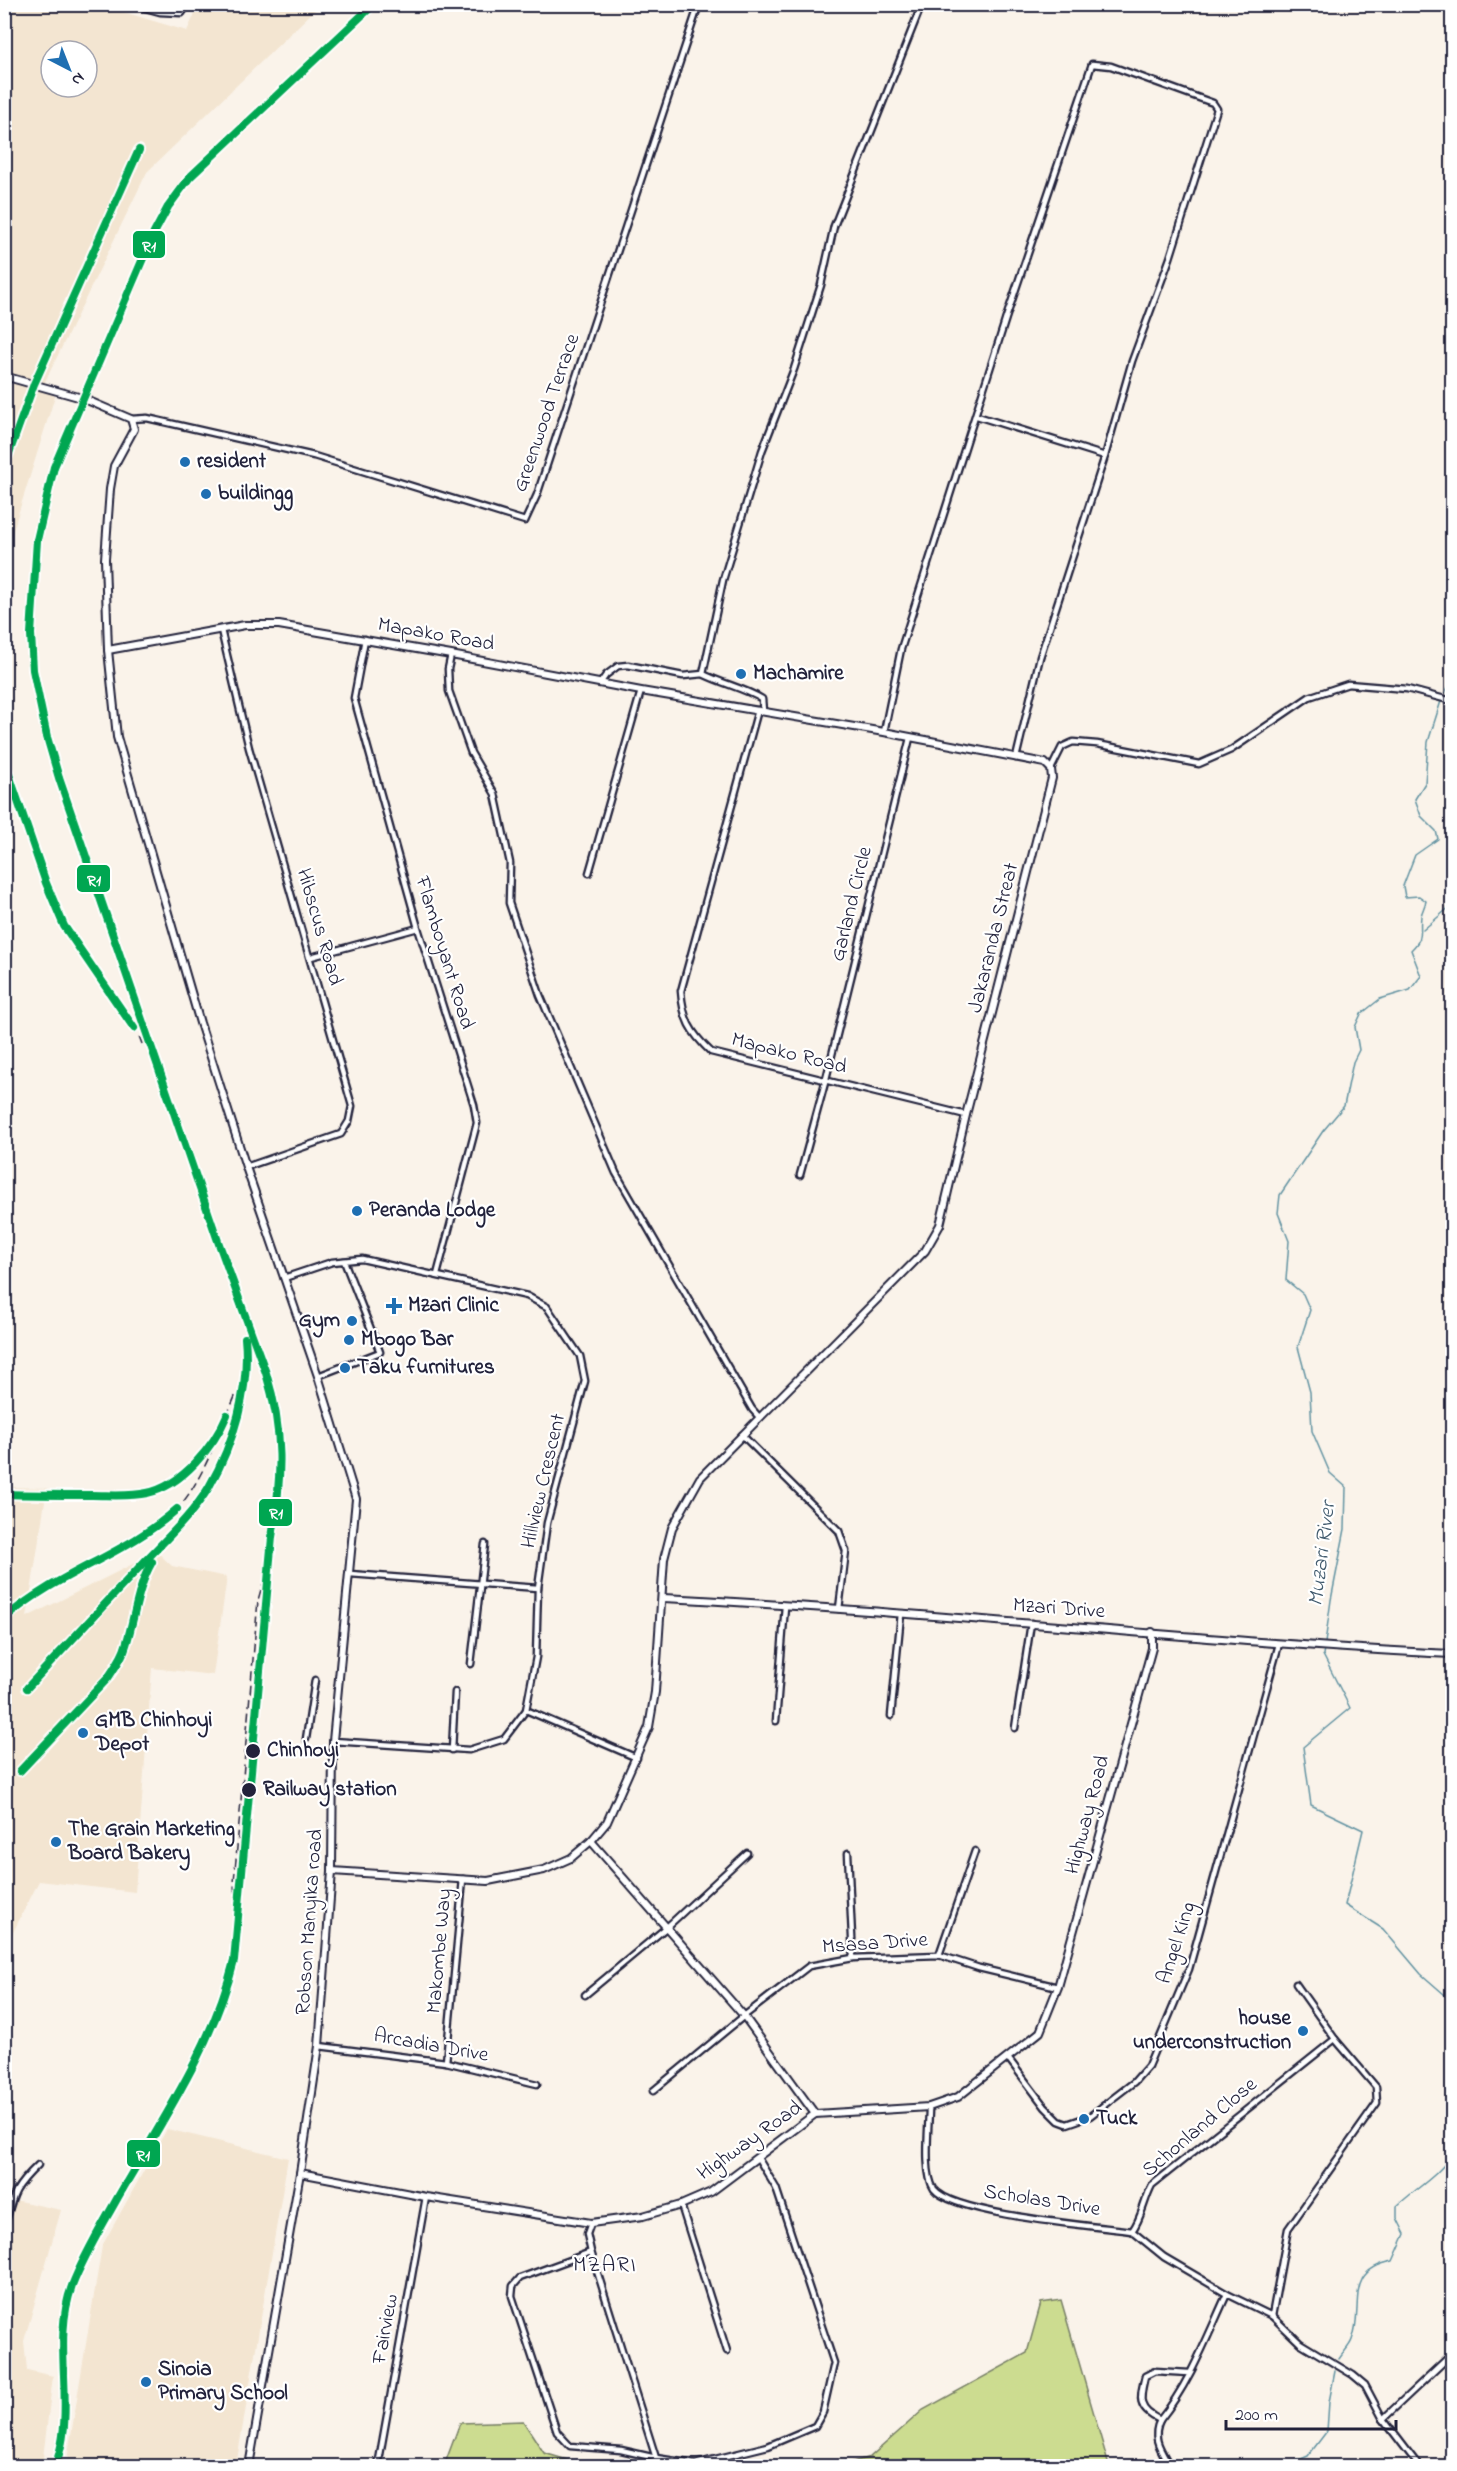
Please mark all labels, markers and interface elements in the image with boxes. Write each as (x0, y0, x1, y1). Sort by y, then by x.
north arrow (39, 39, 99, 99)
text: N (66, 66, 90, 91)
line badge: R1 (132, 230, 166, 259)
text: R1 (141, 235, 157, 259)
street label: Greenwood Terrace (506, 329, 588, 496)
place label: resident (197, 447, 267, 477)
marker: resident (178, 455, 192, 469)
place label: buildingg (218, 479, 293, 511)
marker: buildingg (199, 487, 213, 501)
street label: Mapako Road (375, 610, 497, 660)
place label: Machamire (753, 659, 844, 689)
marker: Machamire (734, 667, 748, 681)
street label: Garland Circle (823, 843, 881, 965)
street label: Jakaranda Streat (961, 860, 1027, 1016)
line badge: R1 (76, 864, 111, 893)
street label: Hibscus Road (288, 865, 350, 989)
text: R1 (86, 869, 102, 893)
street label: Flamboyant Road (404, 872, 482, 1034)
street label: Mapako Road (728, 1025, 850, 1083)
place label: Peranda Lodge (369, 1196, 496, 1228)
marker: Peranda Lodge (350, 1204, 364, 1218)
place label: Mzari Clinic (408, 1291, 499, 1321)
marker: Mzari Clinic (385, 1297, 403, 1315)
place label: Gym (299, 1306, 340, 1338)
marker: Gym (345, 1314, 359, 1328)
place label: Mbogo Bar (361, 1325, 454, 1357)
marker: Mbogo Bar (342, 1333, 356, 1347)
place label: Taku furnitures (357, 1353, 495, 1383)
marker: Taku furnitures (338, 1361, 352, 1375)
street label: Hillview Crescent (514, 1411, 574, 1551)
water label: Muzari River (1301, 1497, 1346, 1608)
line badge: R1 (258, 1498, 293, 1527)
text: R1 (268, 1502, 284, 1526)
street label: Mzari Drive (1012, 1591, 1107, 1627)
place label: GMB Chinhoyi Depot (94, 1706, 213, 1760)
marker: GMB Chinhoyi Depot (76, 1726, 90, 1740)
place label: Chinhoyi (267, 1736, 339, 1768)
marker: Chinhoyi (244, 1742, 262, 1760)
street label: Highway Road (1058, 1752, 1120, 1878)
place label: Railway station (263, 1775, 397, 1807)
marker: Railway station (240, 1781, 258, 1799)
place label: The Grain Marketing Board Bakery (67, 1815, 235, 1871)
street label: Robson Manyika road (289, 1828, 333, 2016)
marker: The Grain Marketing Board Bakery (49, 1835, 63, 1849)
street label: Makombe Way (420, 1887, 462, 2015)
street label: Angel King (1150, 1898, 1206, 1989)
street label: Msasa Drive (821, 1925, 929, 1963)
place label: house underconstruction (1133, 2004, 1292, 2058)
street label: Arcadia Drive (371, 2021, 491, 2071)
marker: house underconstruction (1296, 2024, 1310, 2038)
street label: Schonland Close (1136, 2070, 1265, 2185)
street label: Highway Road (691, 2094, 810, 2190)
place label: Tuck (1096, 2104, 1138, 2134)
marker: Tuck (1077, 2112, 1091, 2126)
line badge: R1 (126, 2139, 161, 2168)
text: R1 (135, 2144, 151, 2168)
street label: Scholas Drive (982, 2177, 1103, 2225)
district label: MZARI (573, 2250, 637, 2282)
street label: Fairview (365, 2292, 407, 2367)
place label: Sinoia Primary School (158, 2355, 288, 2411)
marker: Sinoia Primary School (139, 2375, 153, 2389)
scale bar (1226, 2393, 1396, 2431)
text: 200 m (1235, 2403, 1278, 2429)

